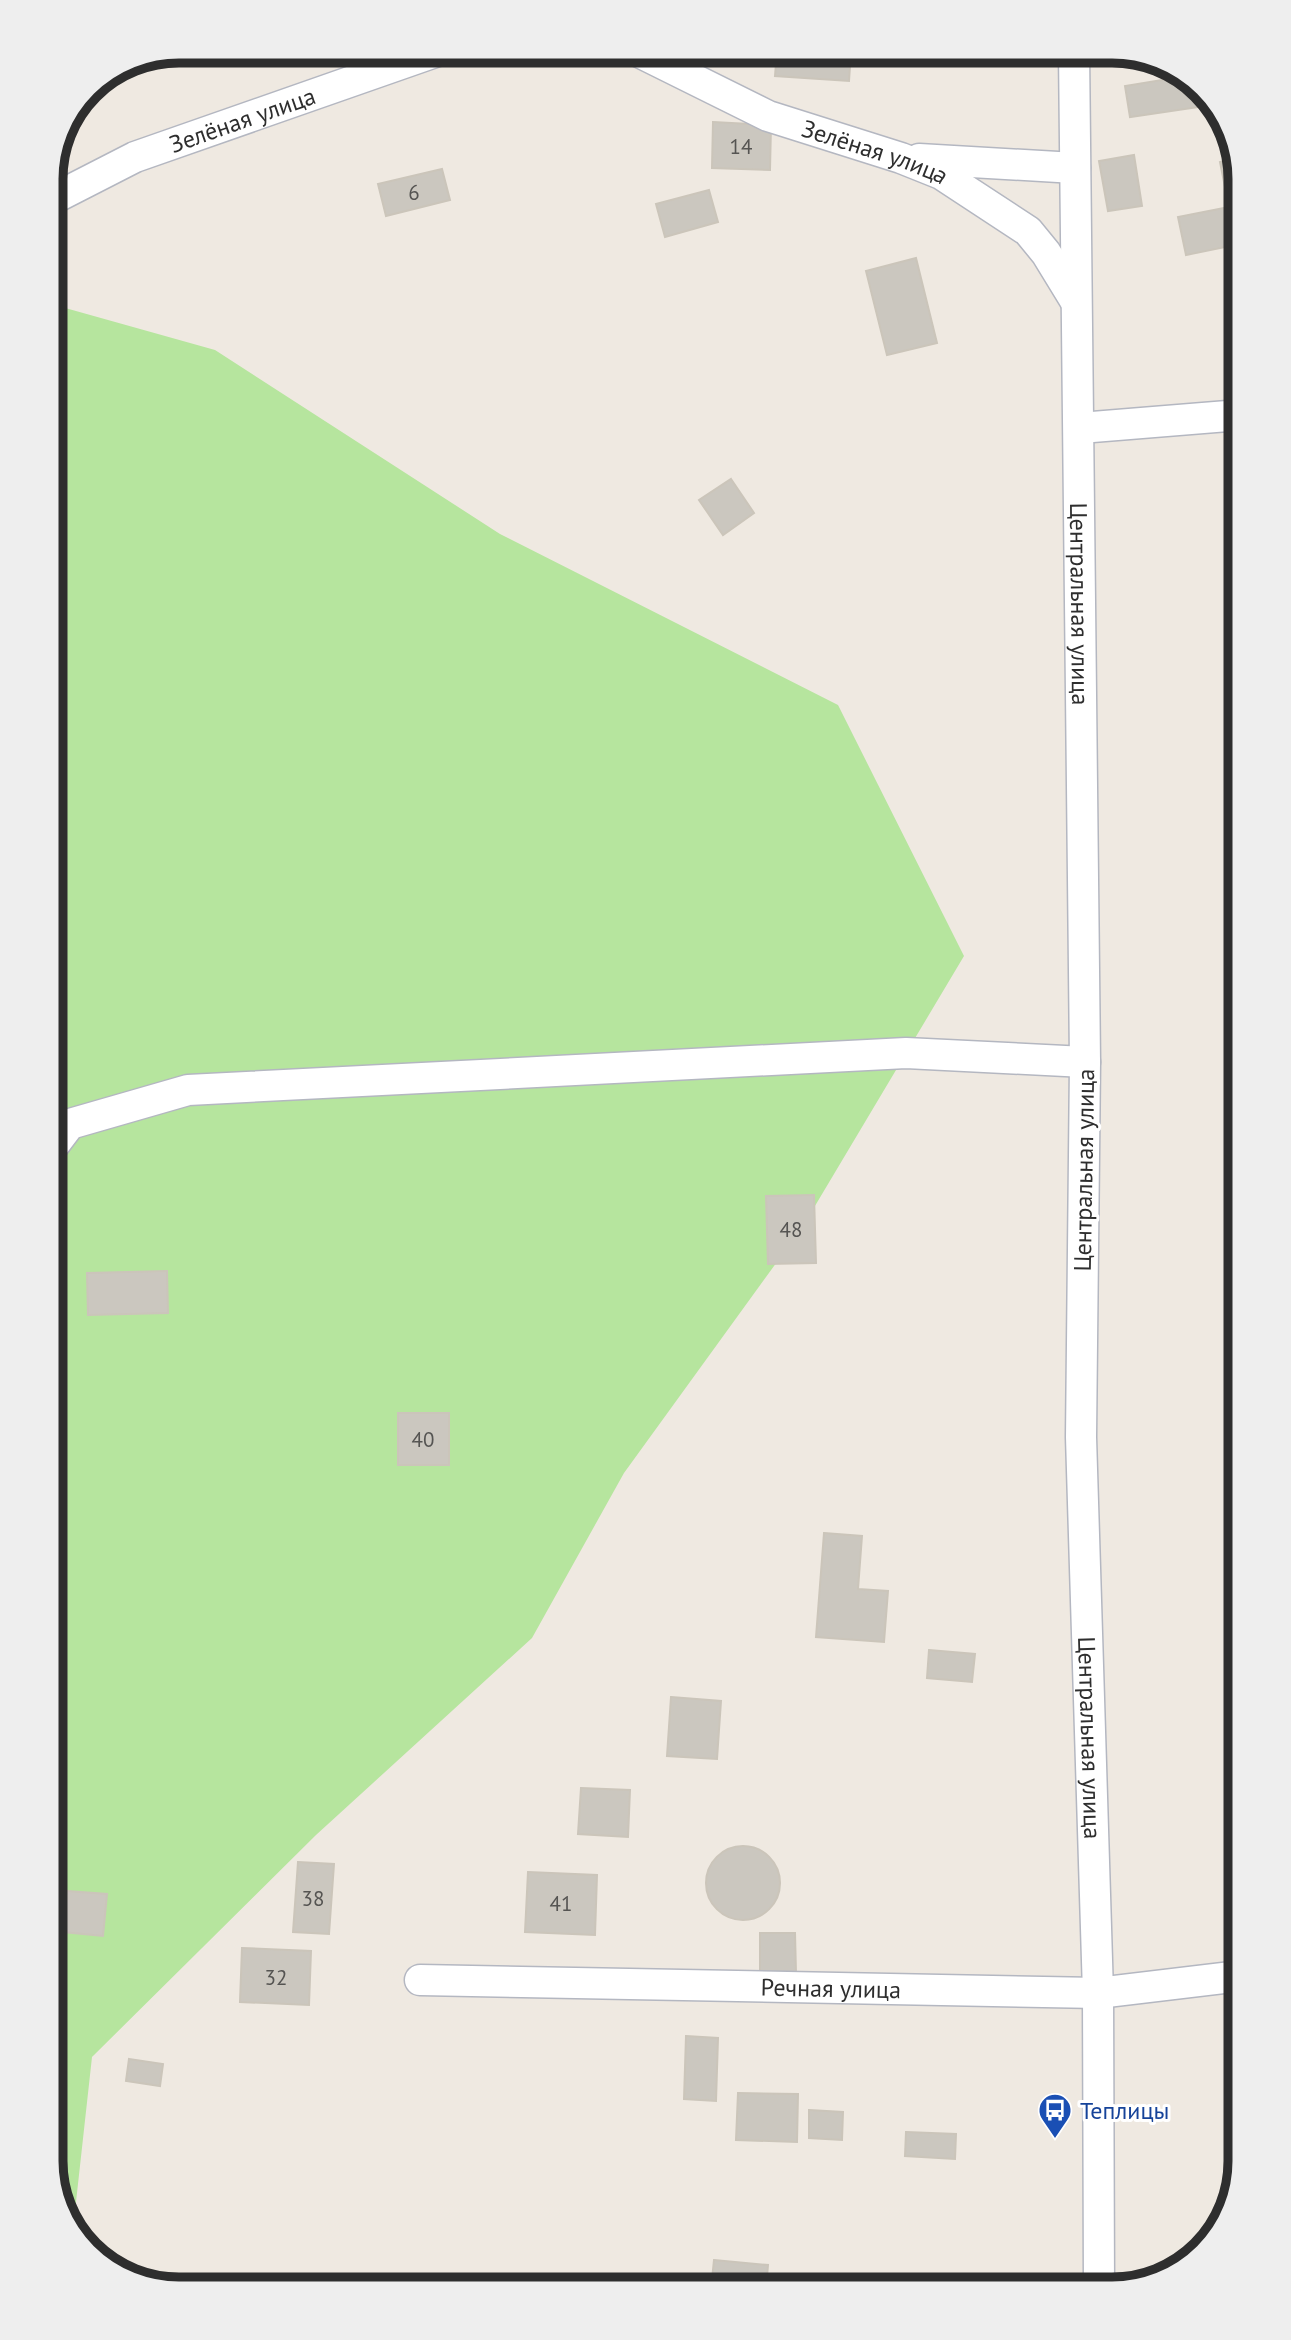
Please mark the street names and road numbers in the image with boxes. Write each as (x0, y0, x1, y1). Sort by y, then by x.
street label: Зелёная улица (165, 80, 319, 159)
street label: Зелёная улица (798, 112, 955, 191)
street label: Центральная улица (1063, 503, 1097, 705)
street label: Центральная улица (1067, 1068, 1101, 1272)
street label: Центральная улица (1072, 1636, 1109, 1840)
street label: Речная улица (760, 1971, 901, 2005)

